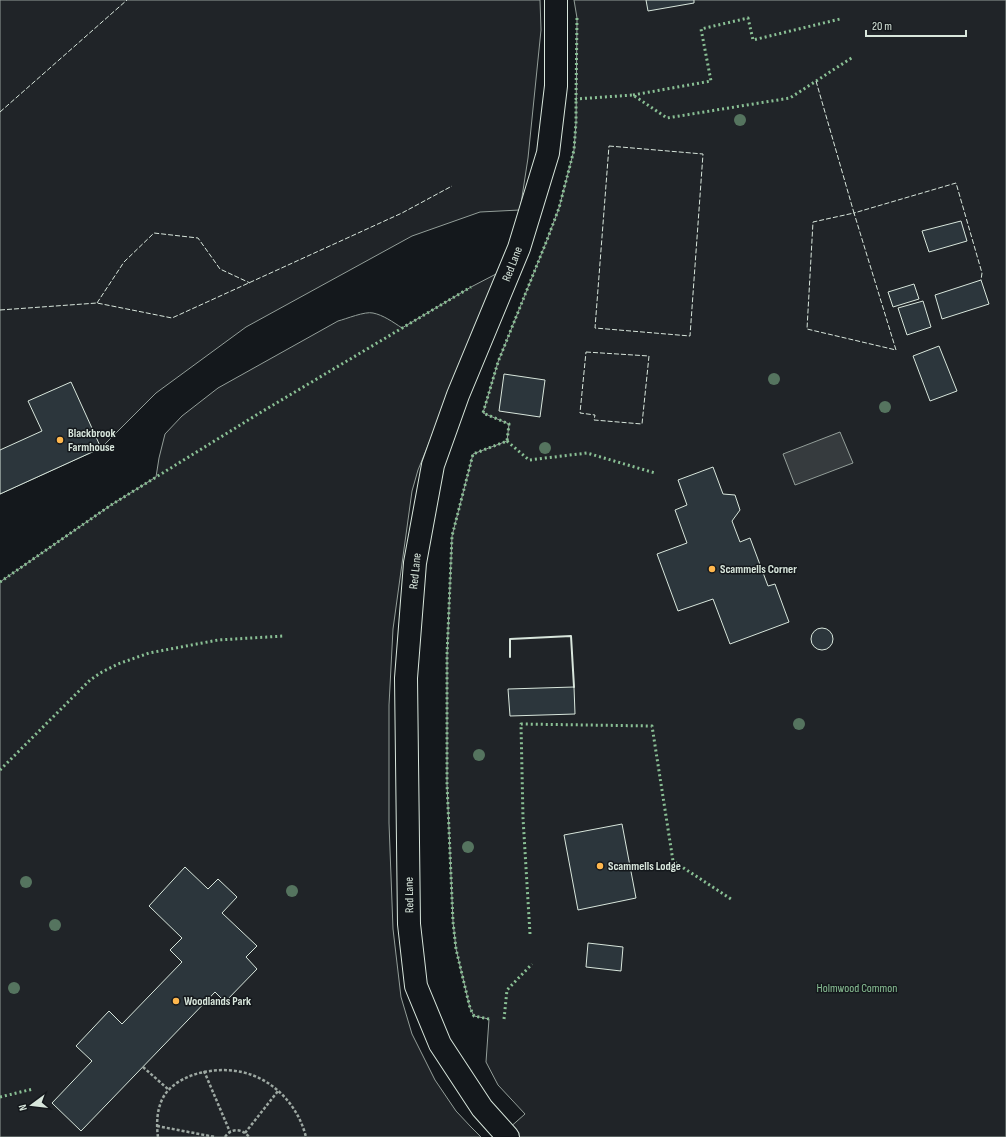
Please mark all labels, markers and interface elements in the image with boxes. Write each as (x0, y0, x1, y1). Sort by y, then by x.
scale bar (866, 12, 966, 38)
text: 20 m (872, 19, 892, 34)
street label: Red Lane (499, 244, 526, 284)
place label: Blackbrook Farmhouse (68, 426, 115, 455)
marker: Blackbrook Farmhouse (55, 435, 65, 445)
street label: Red Lane (406, 552, 425, 590)
place label: Scammells Corner (720, 562, 797, 577)
marker: Scammells Corner (707, 564, 717, 574)
place label: Scammells Lodge (608, 859, 681, 874)
marker: Scammells Lodge (595, 861, 605, 871)
street label: Red Lane (402, 877, 417, 913)
park label: Holmwood Common (817, 981, 897, 996)
place label: Woodlands Park (184, 994, 251, 1009)
marker: Woodlands Park (171, 996, 181, 1006)
north arrow (12, 1085, 52, 1125)
text: N (16, 1103, 30, 1112)

